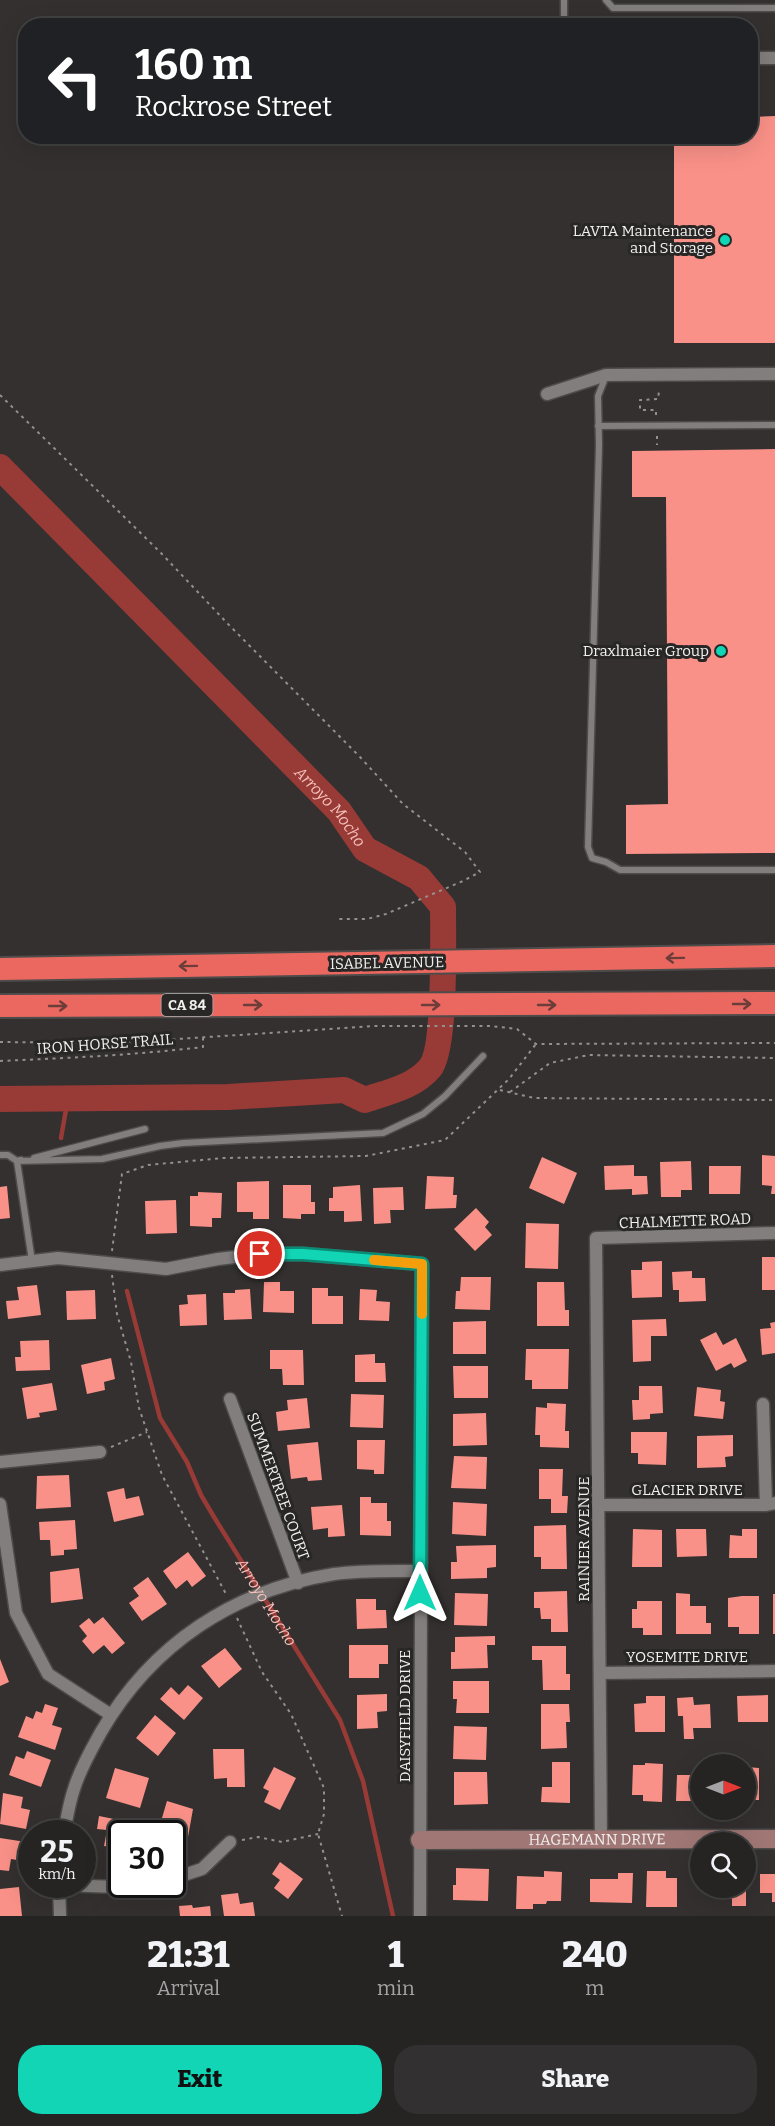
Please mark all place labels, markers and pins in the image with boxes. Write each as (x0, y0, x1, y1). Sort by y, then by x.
place label: LAVTA Maintenance and Storage (573, 222, 713, 257)
marker: LAVTA Maintenance and Storage (718, 233, 732, 247)
place label: Draxlmaier Group (583, 642, 709, 660)
marker: Draxlmaier Group (714, 644, 728, 658)
pin (234, 1228, 285, 1279)

